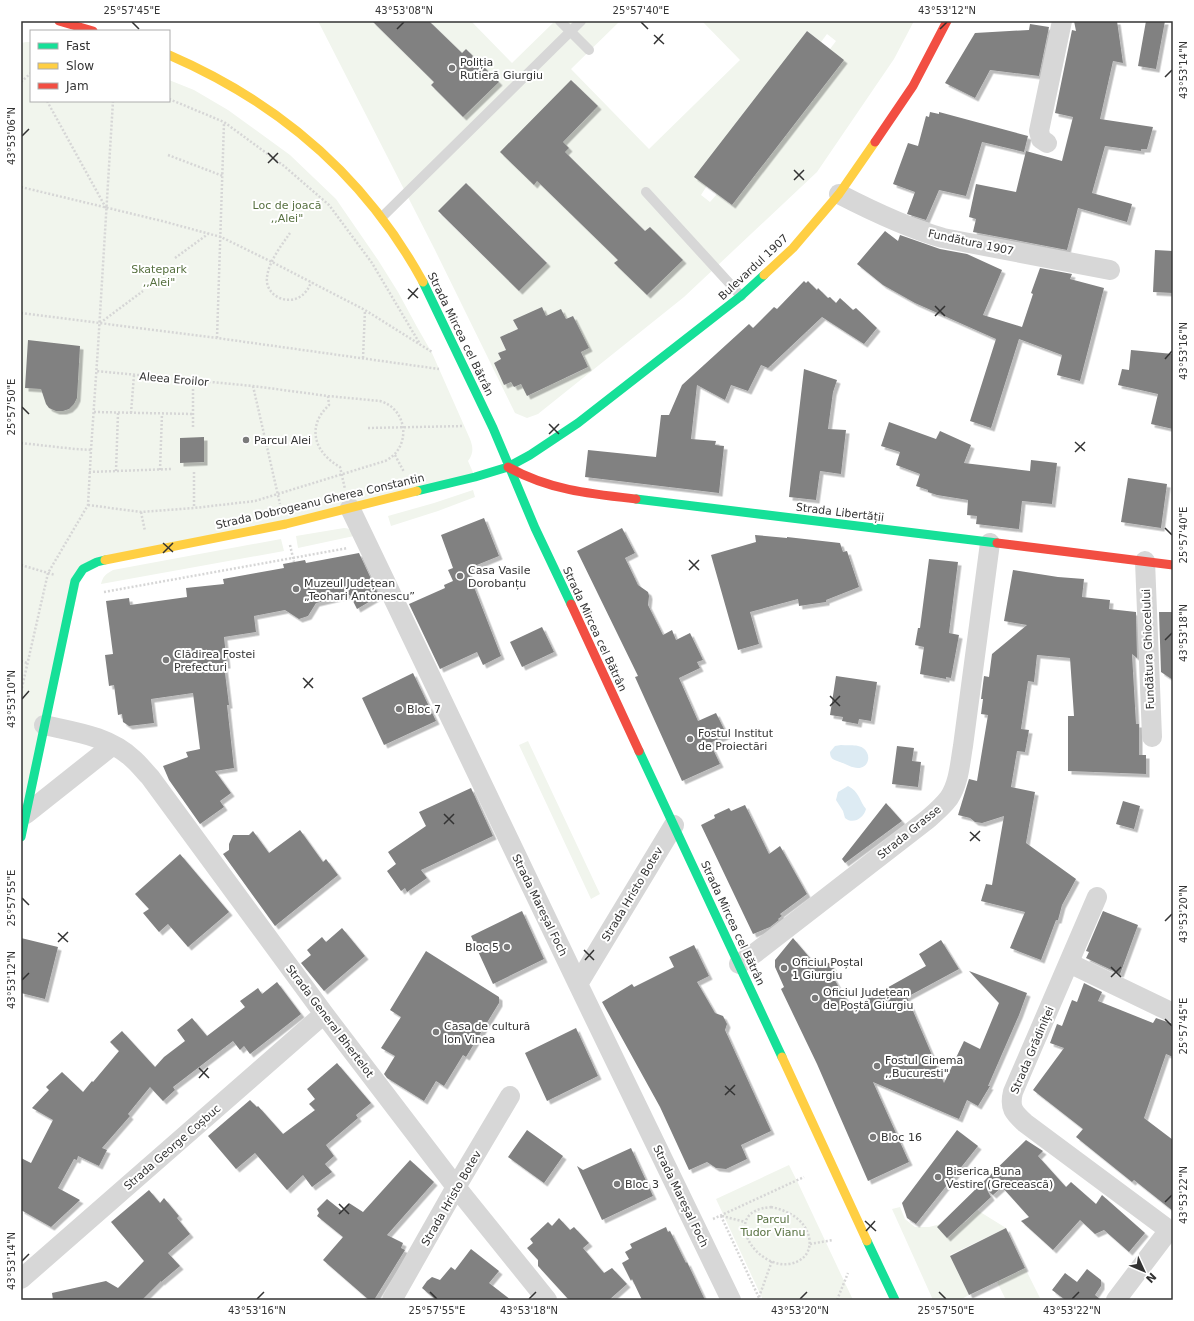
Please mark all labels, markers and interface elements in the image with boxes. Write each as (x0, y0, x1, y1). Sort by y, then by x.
text: 25°57'45"E (104, 5, 160, 16)
text: 43°53'08"N (375, 5, 433, 16)
text: 25°57'40"E (613, 5, 669, 16)
text: 43°53'12"N (918, 5, 976, 16)
legend (30, 30, 170, 102)
text: Fast (66, 39, 90, 53)
text: 43°53'14"N (1178, 41, 1189, 99)
place label: Poliția Rutieră Giurgiu (460, 56, 543, 82)
text: Slow (66, 59, 94, 73)
marker: Poliția Rutieră Giurgiu (447, 63, 457, 73)
text: Jam (65, 79, 89, 93)
text: 43°53'06"N (6, 107, 17, 165)
park label: Loc de joacă ,,Alei" (253, 199, 321, 225)
street label: Fundătura 1907 (927, 227, 1015, 258)
street label: Bulevardul 1907 (716, 232, 791, 303)
park label: Skatepark ,,Alei" (131, 263, 187, 289)
street label: Strada Mircea cel Bătrân (425, 270, 496, 398)
text: 43°53'16"N (1178, 322, 1189, 380)
street label: Aleea Eroilor (139, 370, 210, 389)
text: 25°57'50"E (6, 379, 17, 435)
place label: Parcul Alei (254, 434, 311, 447)
marker: Parcul Alei (241, 435, 251, 445)
street label: Strada Dobrogeanu Gherea Constantin (214, 471, 426, 532)
street label: Strada Libertății (795, 501, 885, 524)
text: 25°57'40"E (1178, 507, 1189, 563)
place label: Casa Vasile Dorobanțu (468, 564, 531, 590)
street label: Strada Mircea cel Bătrân (560, 565, 629, 694)
marker: Casa Vasile Dorobanțu (455, 571, 465, 581)
place label: Muzeul Județean „Teohari Antonescu” (304, 577, 415, 603)
marker: Muzeul Județean „Teohari Antonescu” (291, 584, 301, 594)
street label: Fundătura Ghiocelului (1140, 588, 1157, 710)
text: 43°53'18"N (1178, 604, 1189, 662)
place label: Clădirea Fostei Prefecturi (174, 648, 255, 674)
marker: Clădirea Fostei Prefecturi (161, 655, 171, 665)
text: 43°53'10"N (6, 670, 17, 728)
place label: Bloc 7 (407, 703, 441, 716)
marker: Bloc 7 (394, 704, 404, 714)
place label: Fostul Institut de Proiectări (698, 727, 774, 753)
marker: Fostul Institut de Proiectări (685, 734, 695, 744)
street label: Strada Grasse (875, 803, 944, 862)
street label: Strada Hristo Botev (599, 844, 666, 944)
street label: Strada Mareșal Foch (509, 852, 570, 958)
street label: Strada Mircea cel Bătrân (698, 859, 767, 988)
text: 25°57'55"E (6, 870, 17, 926)
text: 43°53'20"N (1178, 885, 1189, 943)
place label: Bloc 5 (465, 941, 499, 954)
marker: Bloc 5 (502, 942, 512, 952)
text: 43°53'12"N (6, 951, 17, 1009)
place label: Oficiul Poștal 1 Giurgiu (792, 956, 863, 982)
street label: Strada General Bhertelot (283, 962, 377, 1081)
marker: Oficiul Poștal 1 Giurgiu (779, 963, 789, 973)
place label: Oficiul Județean de Poștă Giurgiu (823, 986, 913, 1012)
marker: Oficiul Județean de Poștă Giurgiu (810, 993, 820, 1003)
text: 25°57'45"E (1178, 998, 1189, 1054)
street label: Strada Grădiniței (1008, 1004, 1057, 1096)
place label: Casa de cultură Ion Vinea (444, 1020, 530, 1046)
marker: Casa de cultură Ion Vinea (431, 1027, 441, 1037)
place label: Fostul Cinema ,,Bucuresti" (885, 1054, 963, 1080)
marker: Fostul Cinema ,,Bucuresti" (872, 1061, 882, 1071)
street label: Strada George Coșbuc (121, 1102, 223, 1193)
place label: Bloc 16 (881, 1131, 922, 1144)
marker: Bloc 16 (868, 1132, 878, 1142)
street label: Strada Mareșal Foch (650, 1143, 711, 1249)
street label: Strada Hristo Botev (419, 1148, 484, 1248)
place label: Biserica Buna Vestire (Grecească) (946, 1165, 1053, 1191)
text: 43°53'22"N (1178, 1166, 1189, 1224)
marker: Biserica Buna Vestire (Grecească) (933, 1172, 943, 1182)
place label: Bloc 3 (625, 1178, 659, 1191)
marker: Bloc 3 (612, 1179, 622, 1189)
park label: Parcul Tudor Vianu (740, 1213, 805, 1239)
text: 43°53'14"N (6, 1232, 17, 1290)
north arrow (1124, 1251, 1164, 1291)
text: N (1143, 1270, 1159, 1285)
text: 43°53'16"N (228, 1305, 286, 1316)
text: 25°57'55"E (409, 1305, 465, 1316)
text: 43°53'18"N (500, 1305, 558, 1316)
text: 43°53'20"N (771, 1305, 829, 1316)
text: 25°57'50"E (918, 1305, 974, 1316)
text: 43°53'22"N (1043, 1305, 1101, 1316)

